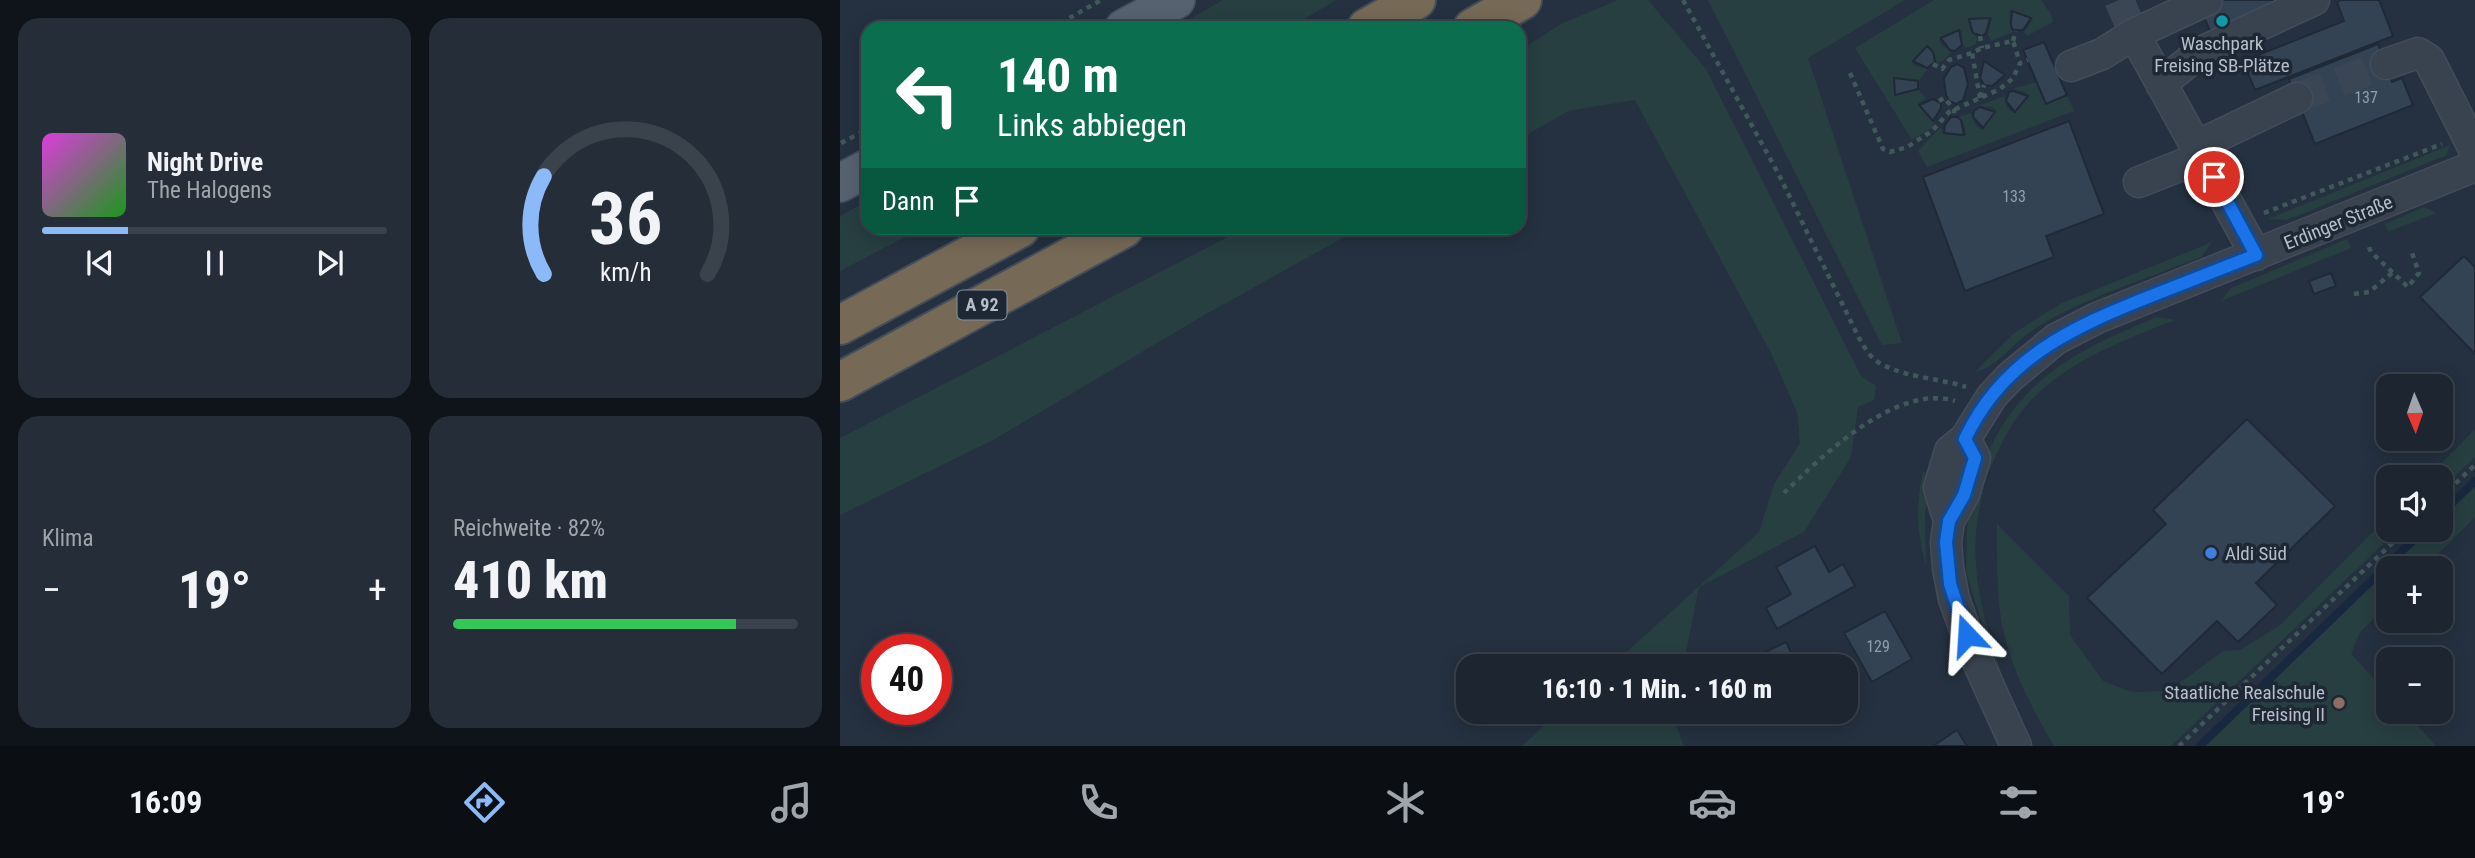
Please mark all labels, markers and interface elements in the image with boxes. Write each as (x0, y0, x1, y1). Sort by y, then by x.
marker: Waschpark Freising SB-Plätze (2214, 13, 2230, 29)
place label: Waschpark Freising SB-Plätze (2154, 32, 2290, 77)
text: 140 m (997, 47, 1119, 104)
icon: left (882, 49, 973, 140)
house number: 137 (2354, 88, 2378, 107)
text: Links abbiegen (997, 106, 1187, 144)
text: Night Drive (147, 147, 263, 177)
pin (2184, 147, 2244, 207)
icon: arrive (2195, 158, 2233, 196)
text: 36 (589, 176, 662, 262)
text: The Halogens (147, 177, 272, 204)
icon: arrive (948, 182, 986, 220)
text: Dann (882, 186, 934, 216)
house number: 133 (2002, 187, 2026, 206)
street label: Erdinger Straße (2280, 190, 2396, 255)
icon: previous (81, 244, 119, 282)
icon: pause (196, 244, 234, 282)
icon: next (311, 244, 349, 282)
text: km/h (600, 258, 651, 287)
road number: A 92 (958, 290, 1006, 320)
north arrow (2376, 374, 2454, 452)
map controls (2376, 374, 2453, 724)
button: sound (2376, 465, 2453, 542)
text: Reichweite · 82% (453, 515, 605, 542)
text: Klima (42, 525, 93, 552)
place label: Aldi Süd (2225, 542, 2287, 565)
marker: Aldi Süd (2203, 545, 2219, 561)
text: 410 km (453, 550, 608, 611)
button: + (2376, 556, 2453, 633)
text: 19° (178, 560, 251, 621)
text: − (42, 568, 61, 612)
text: + (368, 568, 387, 612)
position arrow (1930, 598, 2004, 672)
speed limit sign: 40 (861, 634, 952, 725)
house number: 129 (1866, 637, 1890, 656)
button: − (2376, 647, 2453, 724)
text: 16:10 · 1 Min. · 160 m (1542, 674, 1772, 704)
place label: Staatliche Realschule Freising II (2164, 681, 2325, 726)
marker: Staatliche Realschule Freising II (2331, 695, 2347, 711)
icon: directions (460, 778, 509, 827)
icon: music (767, 778, 816, 827)
icon: phone (1074, 778, 1123, 827)
icon: climate (1381, 778, 1430, 827)
icon: car (1688, 778, 1737, 827)
icon: filters (1994, 778, 2043, 827)
text: 16:09 (129, 783, 202, 821)
text: 19° (2301, 783, 2346, 821)

